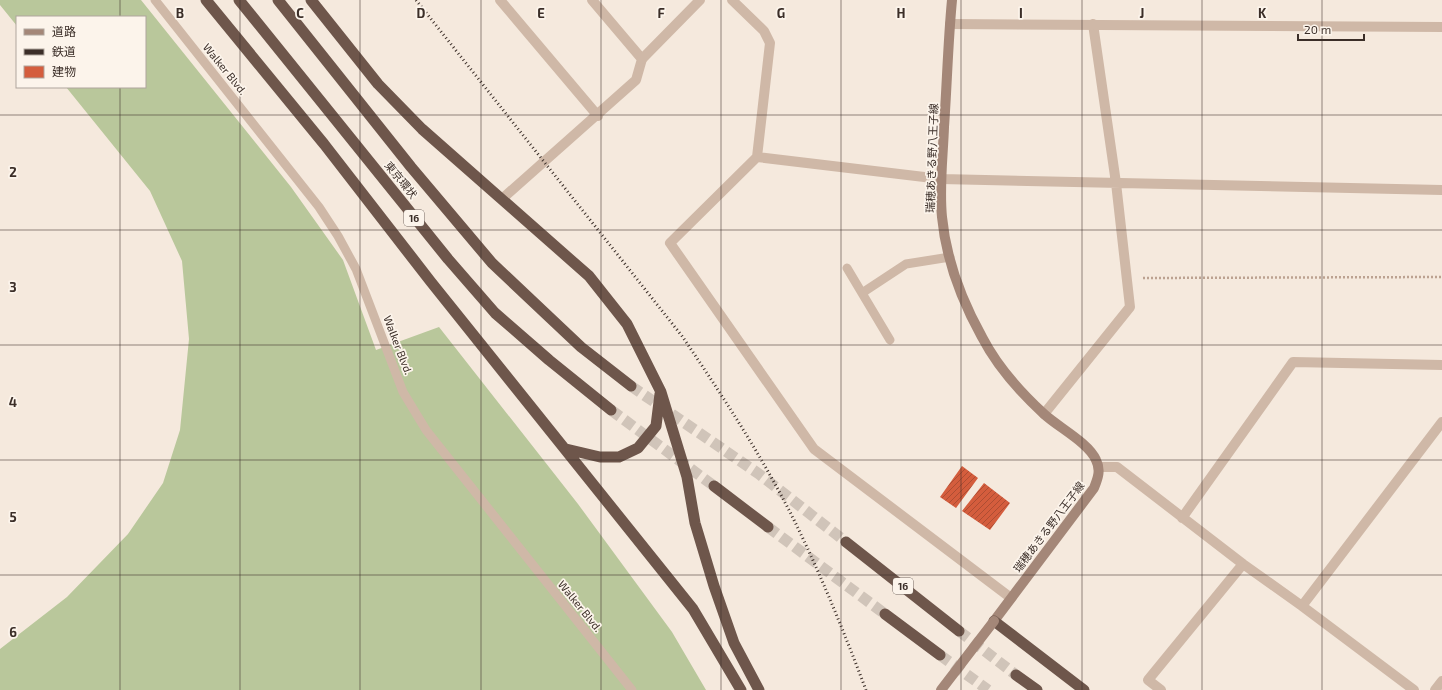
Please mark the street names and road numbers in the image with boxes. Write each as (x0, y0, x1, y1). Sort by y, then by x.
street label: Walker Blvd. (201, 40, 250, 97)
street label: 瑞穂あきる野八王子線 (923, 103, 940, 213)
street label: 東京環状 (382, 158, 421, 202)
road number: 16 (404, 210, 424, 226)
street label: Walker Blvd. (381, 314, 416, 376)
street label: 瑞穂あきる野八王子線 (1010, 479, 1087, 574)
street label: Walker Blvd. (556, 577, 605, 634)
road number: 16 (893, 578, 913, 594)

